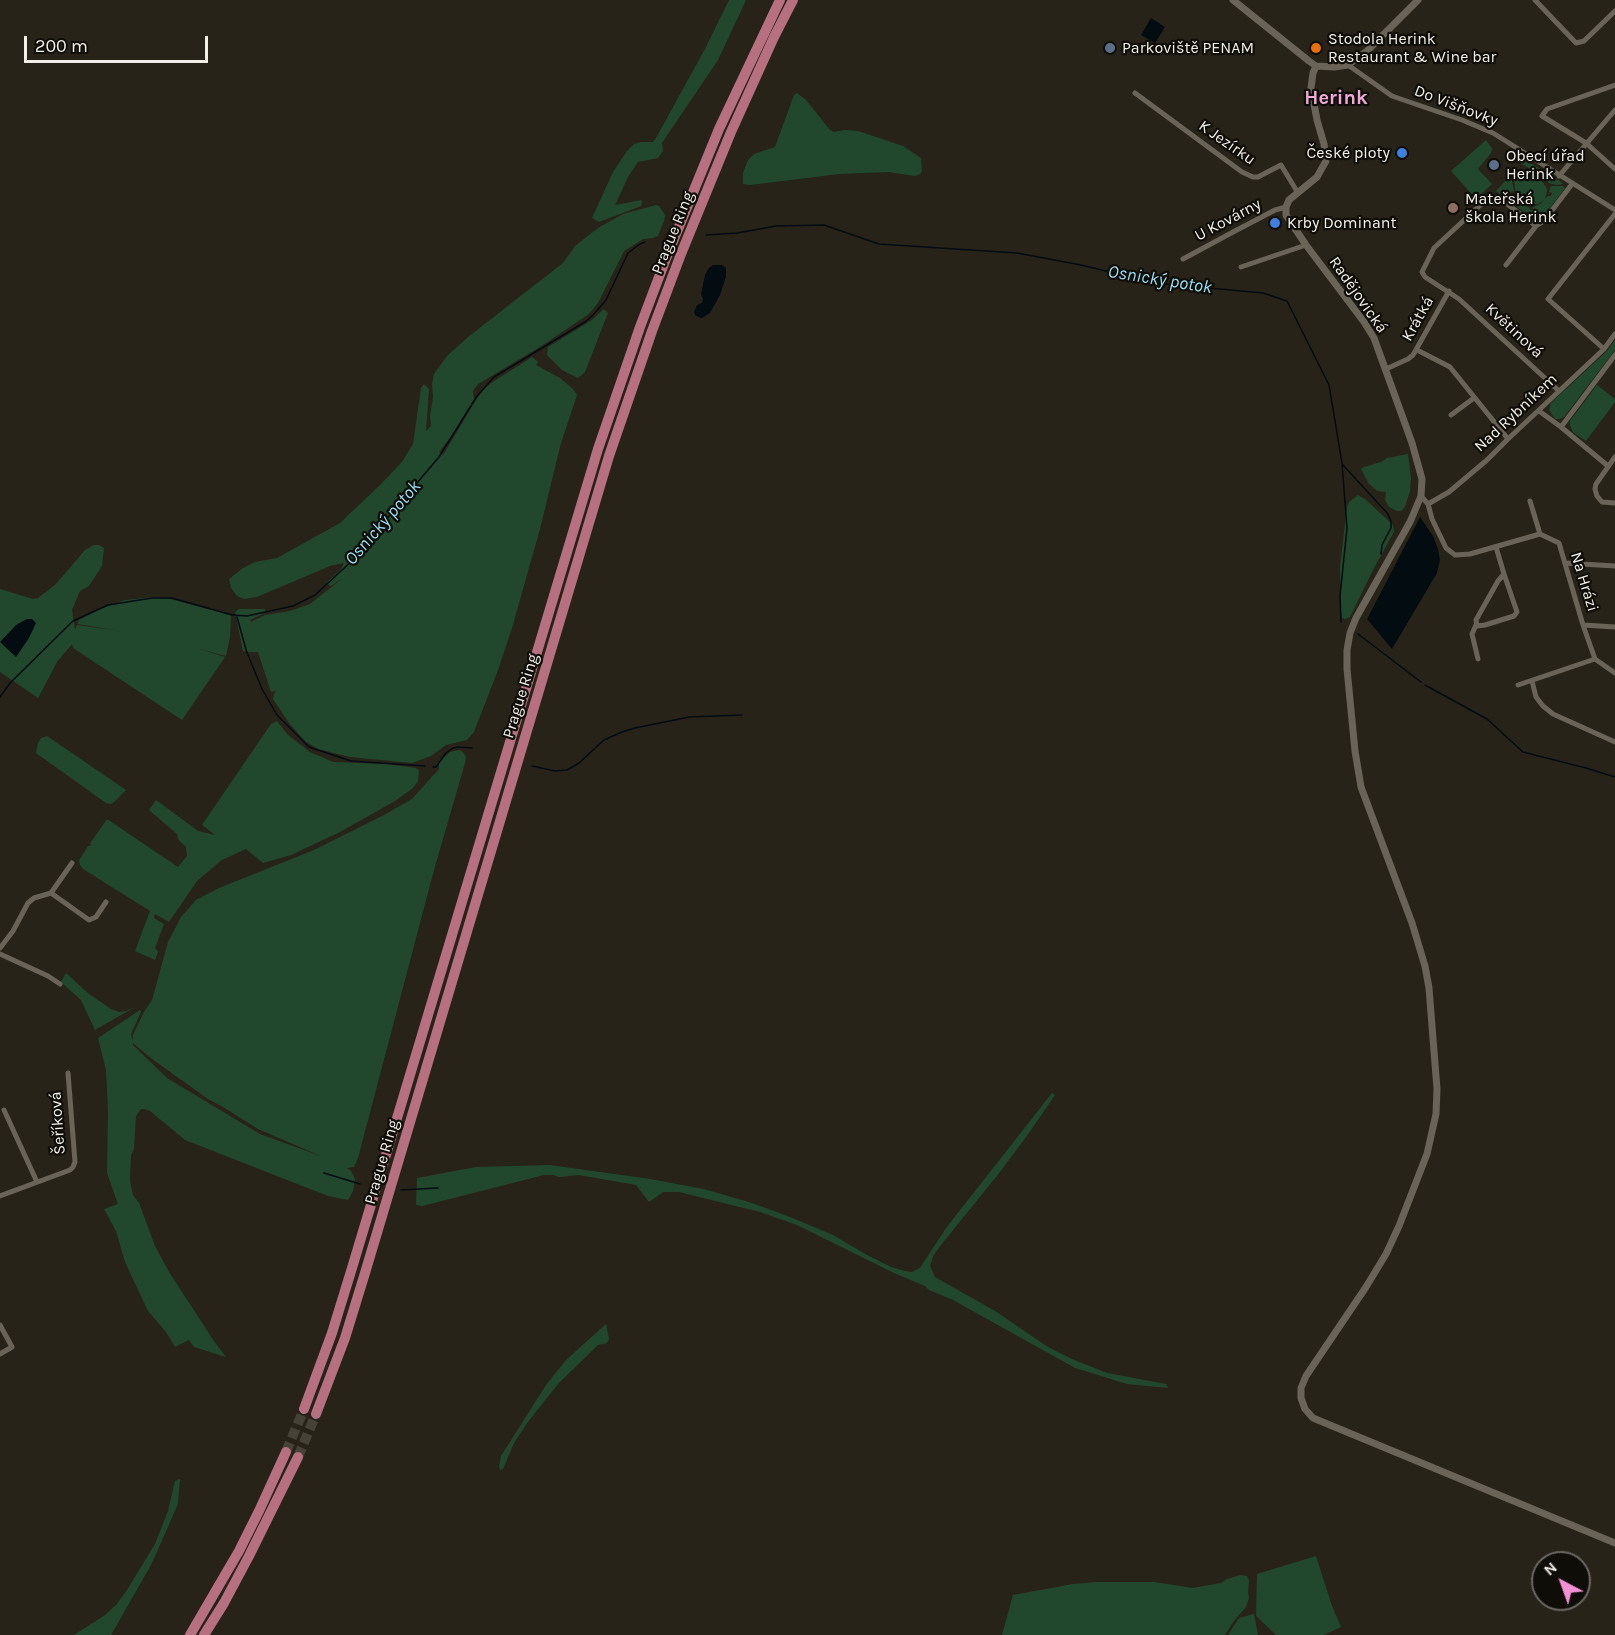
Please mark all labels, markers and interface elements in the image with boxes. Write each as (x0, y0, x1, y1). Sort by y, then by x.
scale bar (27, 24, 212, 62)
place label: Stodola Herink Restaurant & Wine bar (1328, 29, 1496, 67)
text: 200 m (35, 35, 88, 57)
place label: Parkoviště PENAM (1122, 38, 1254, 58)
marker: Parkoviště PENAM (1103, 41, 1117, 55)
marker: Stodola Herink Restaurant & Wine bar (1309, 41, 1323, 55)
street label: Do Višňovky (1412, 81, 1500, 131)
district label: Herink (1304, 86, 1368, 110)
street label: K Jezírku (1195, 116, 1259, 170)
place label: České ploty (1306, 143, 1390, 163)
marker: České ploty (1395, 146, 1409, 160)
place label: Obecí úřad Herink (1506, 146, 1585, 184)
marker: Obecí úřad Herink (1487, 158, 1501, 172)
street label: Prague Ring (648, 189, 698, 277)
place label: Mateřská škola Herink (1465, 189, 1556, 227)
street label: U Kovárny (1192, 195, 1264, 245)
marker: Mateřská škola Herink (1446, 201, 1460, 215)
place label: Krby Dominant (1287, 213, 1396, 233)
marker: Krby Dominant (1268, 216, 1282, 230)
street label: Radějovická (1325, 253, 1391, 337)
water label: Osnický potok (1106, 261, 1214, 299)
street label: Krátká (1398, 293, 1438, 345)
street label: Květinová (1481, 299, 1547, 363)
street label: Nad Rybníkem (1471, 370, 1561, 456)
water label: Osnický potok (340, 476, 426, 570)
street label: Na Hrázi (1566, 550, 1602, 614)
street label: Prague Ring (499, 651, 543, 741)
street label: Šeříková (46, 1091, 70, 1155)
street label: Prague Ring (361, 1117, 403, 1207)
north arrow (1531, 1551, 1591, 1611)
text: N (1540, 1558, 1561, 1579)

